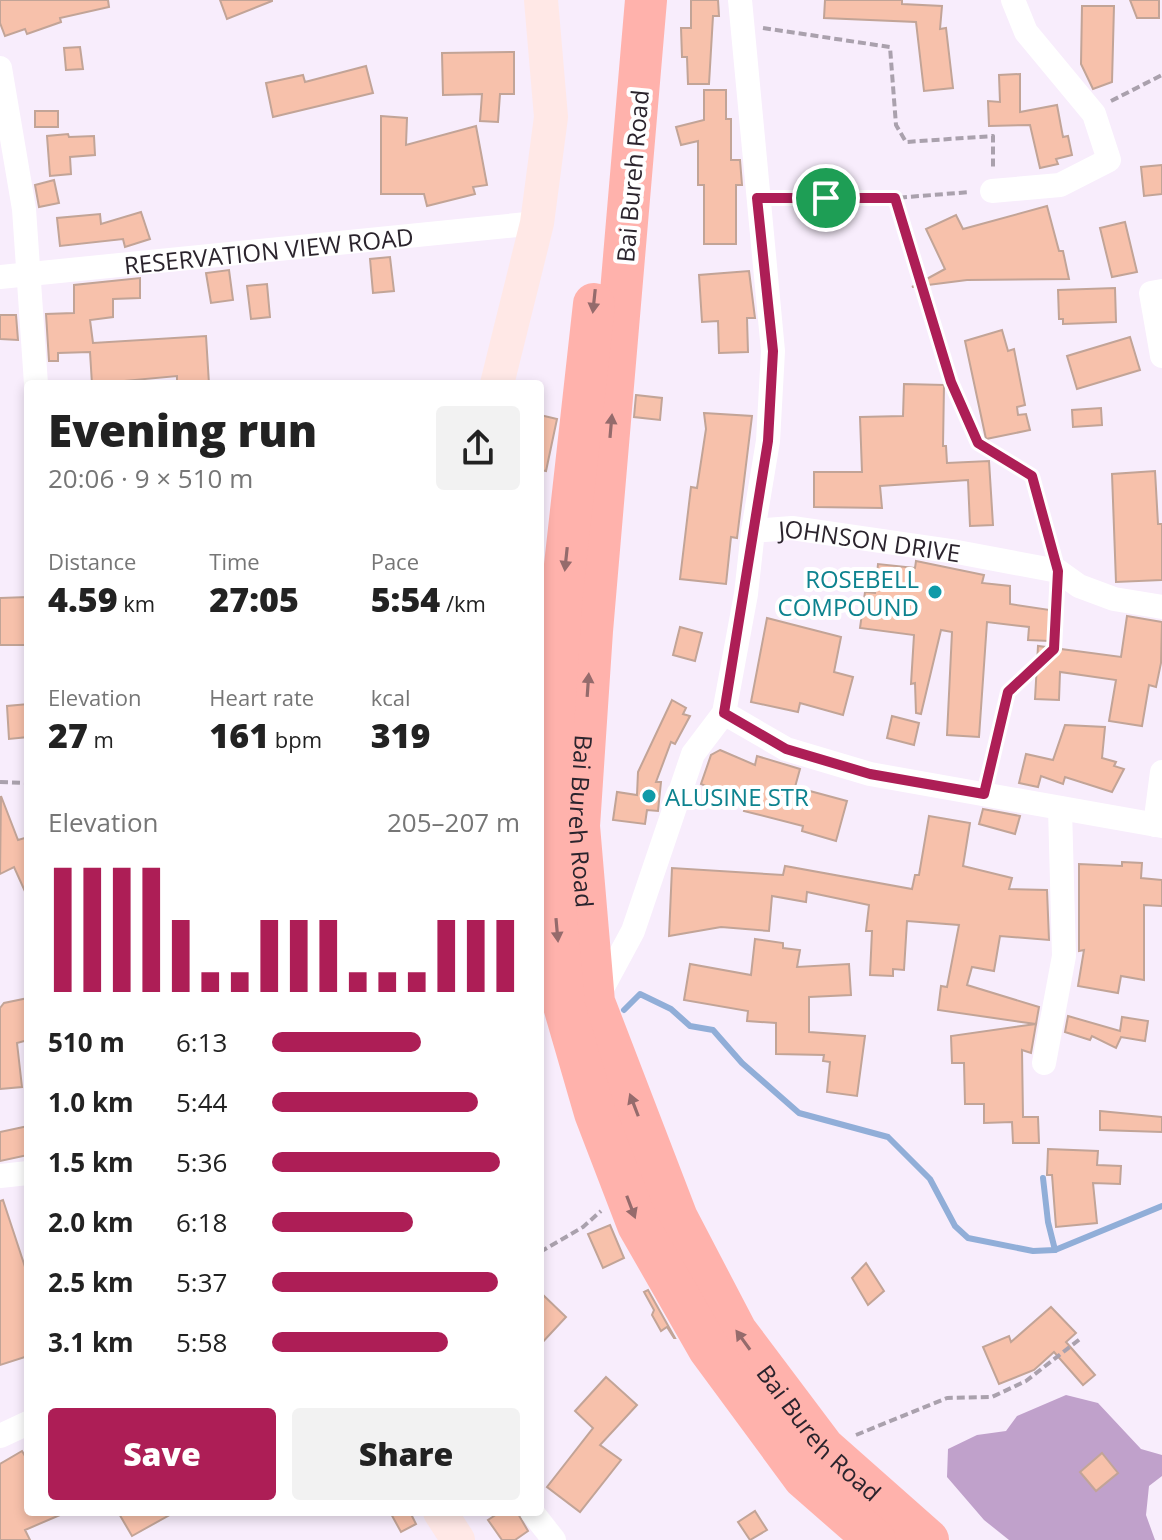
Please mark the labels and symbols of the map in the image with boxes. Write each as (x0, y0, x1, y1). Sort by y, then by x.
street label: Bai Bureh Road (608, 88, 656, 264)
pin (792, 164, 860, 232)
street label: RESERVATION VIEW ROAD (122, 219, 415, 281)
one-way arrow (587, 289, 600, 314)
one-way arrow (604, 413, 617, 438)
street label: JOHNSON DRIVE (775, 511, 963, 569)
one-way arrow (559, 547, 572, 572)
place label: ROSEBELL COMPOUND (778, 562, 919, 623)
marker: ROSEBELL COMPOUND (926, 583, 944, 601)
one-way arrow (582, 672, 595, 697)
street label: Bai Bureh Road (562, 734, 602, 909)
place label: ALUSINE STR (665, 780, 809, 813)
marker: ALUSINE STR (640, 787, 658, 805)
one-way arrow (551, 918, 564, 943)
one-way arrow (627, 1093, 640, 1117)
one-way arrow (625, 1195, 638, 1219)
one-way arrow (735, 1330, 751, 1350)
street label: Bai Bureh Road (750, 1357, 889, 1508)

